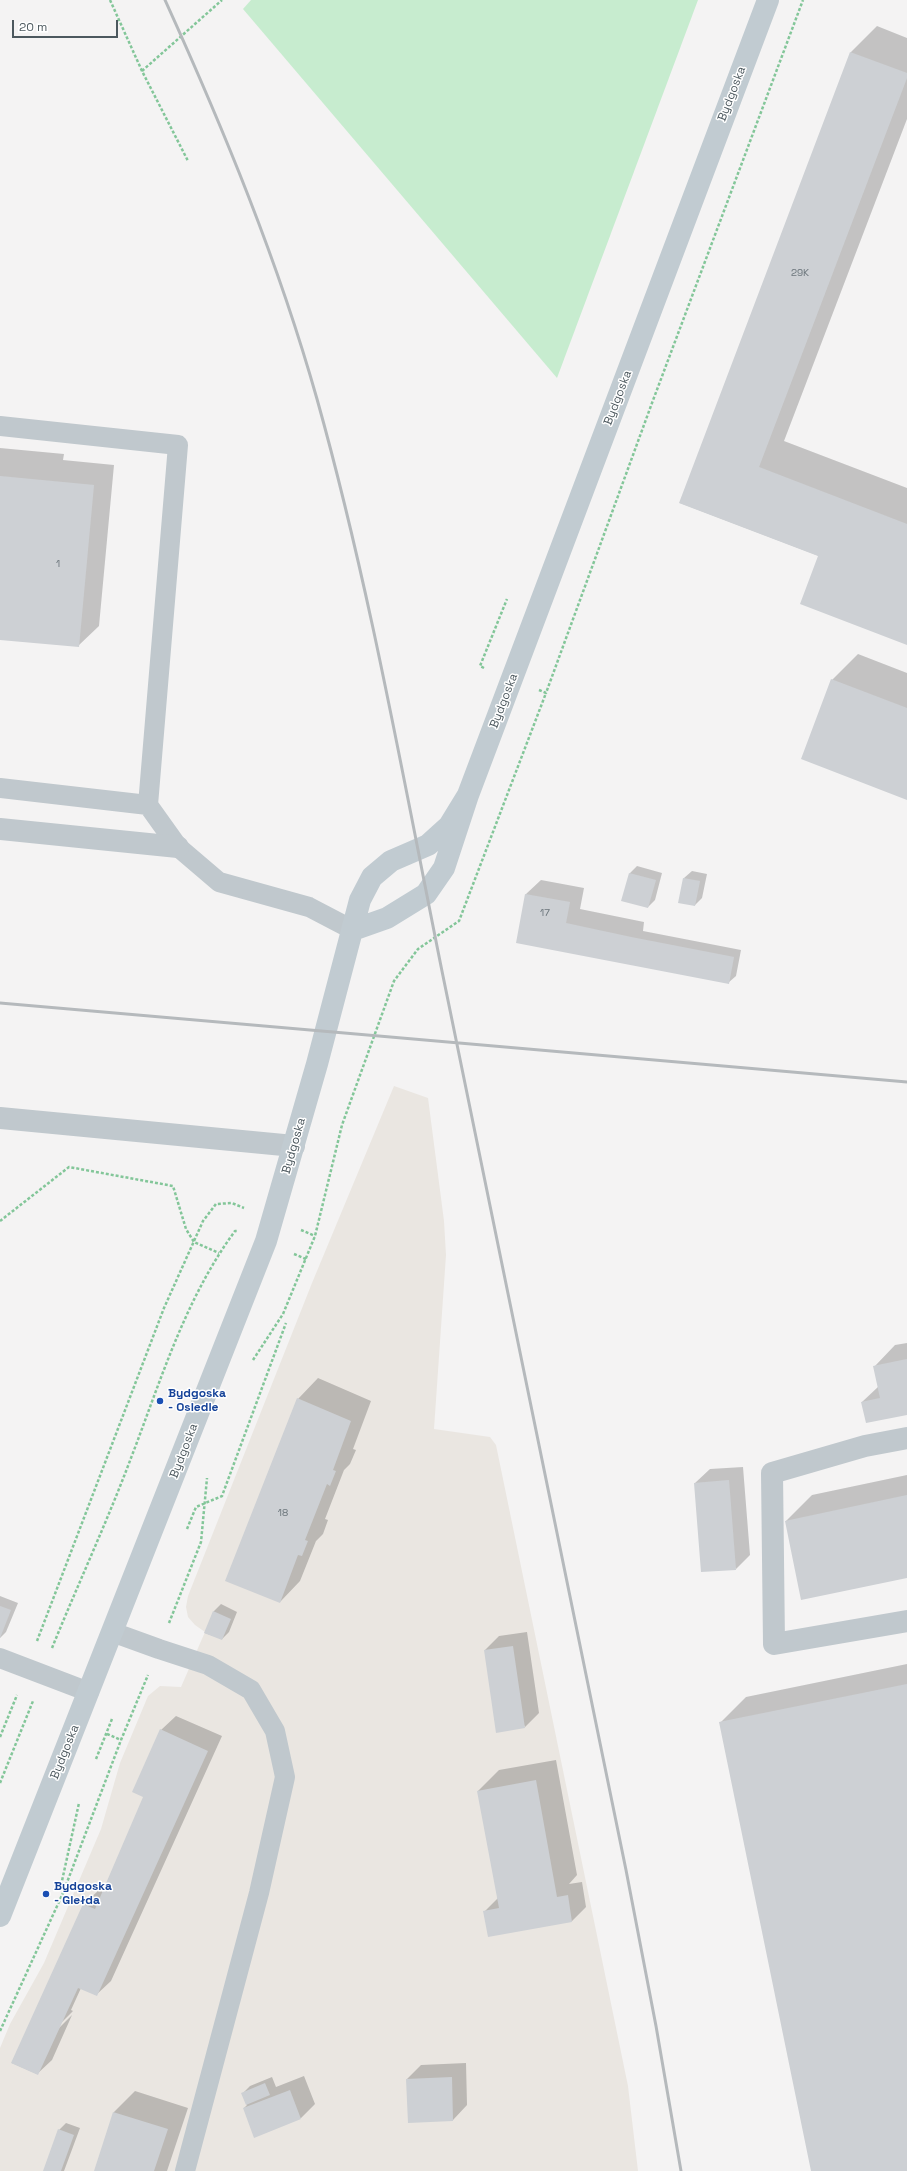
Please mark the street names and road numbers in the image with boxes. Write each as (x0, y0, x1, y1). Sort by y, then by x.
street label: Bydgoska (715, 65, 749, 123)
street label: Bydgoska (601, 369, 635, 427)
street label: Bydgoska (487, 672, 521, 730)
street label: Bydgoska (279, 1116, 309, 1176)
street label: Bydgoska (167, 1422, 201, 1480)
street label: Bydgoska (48, 1723, 82, 1781)

